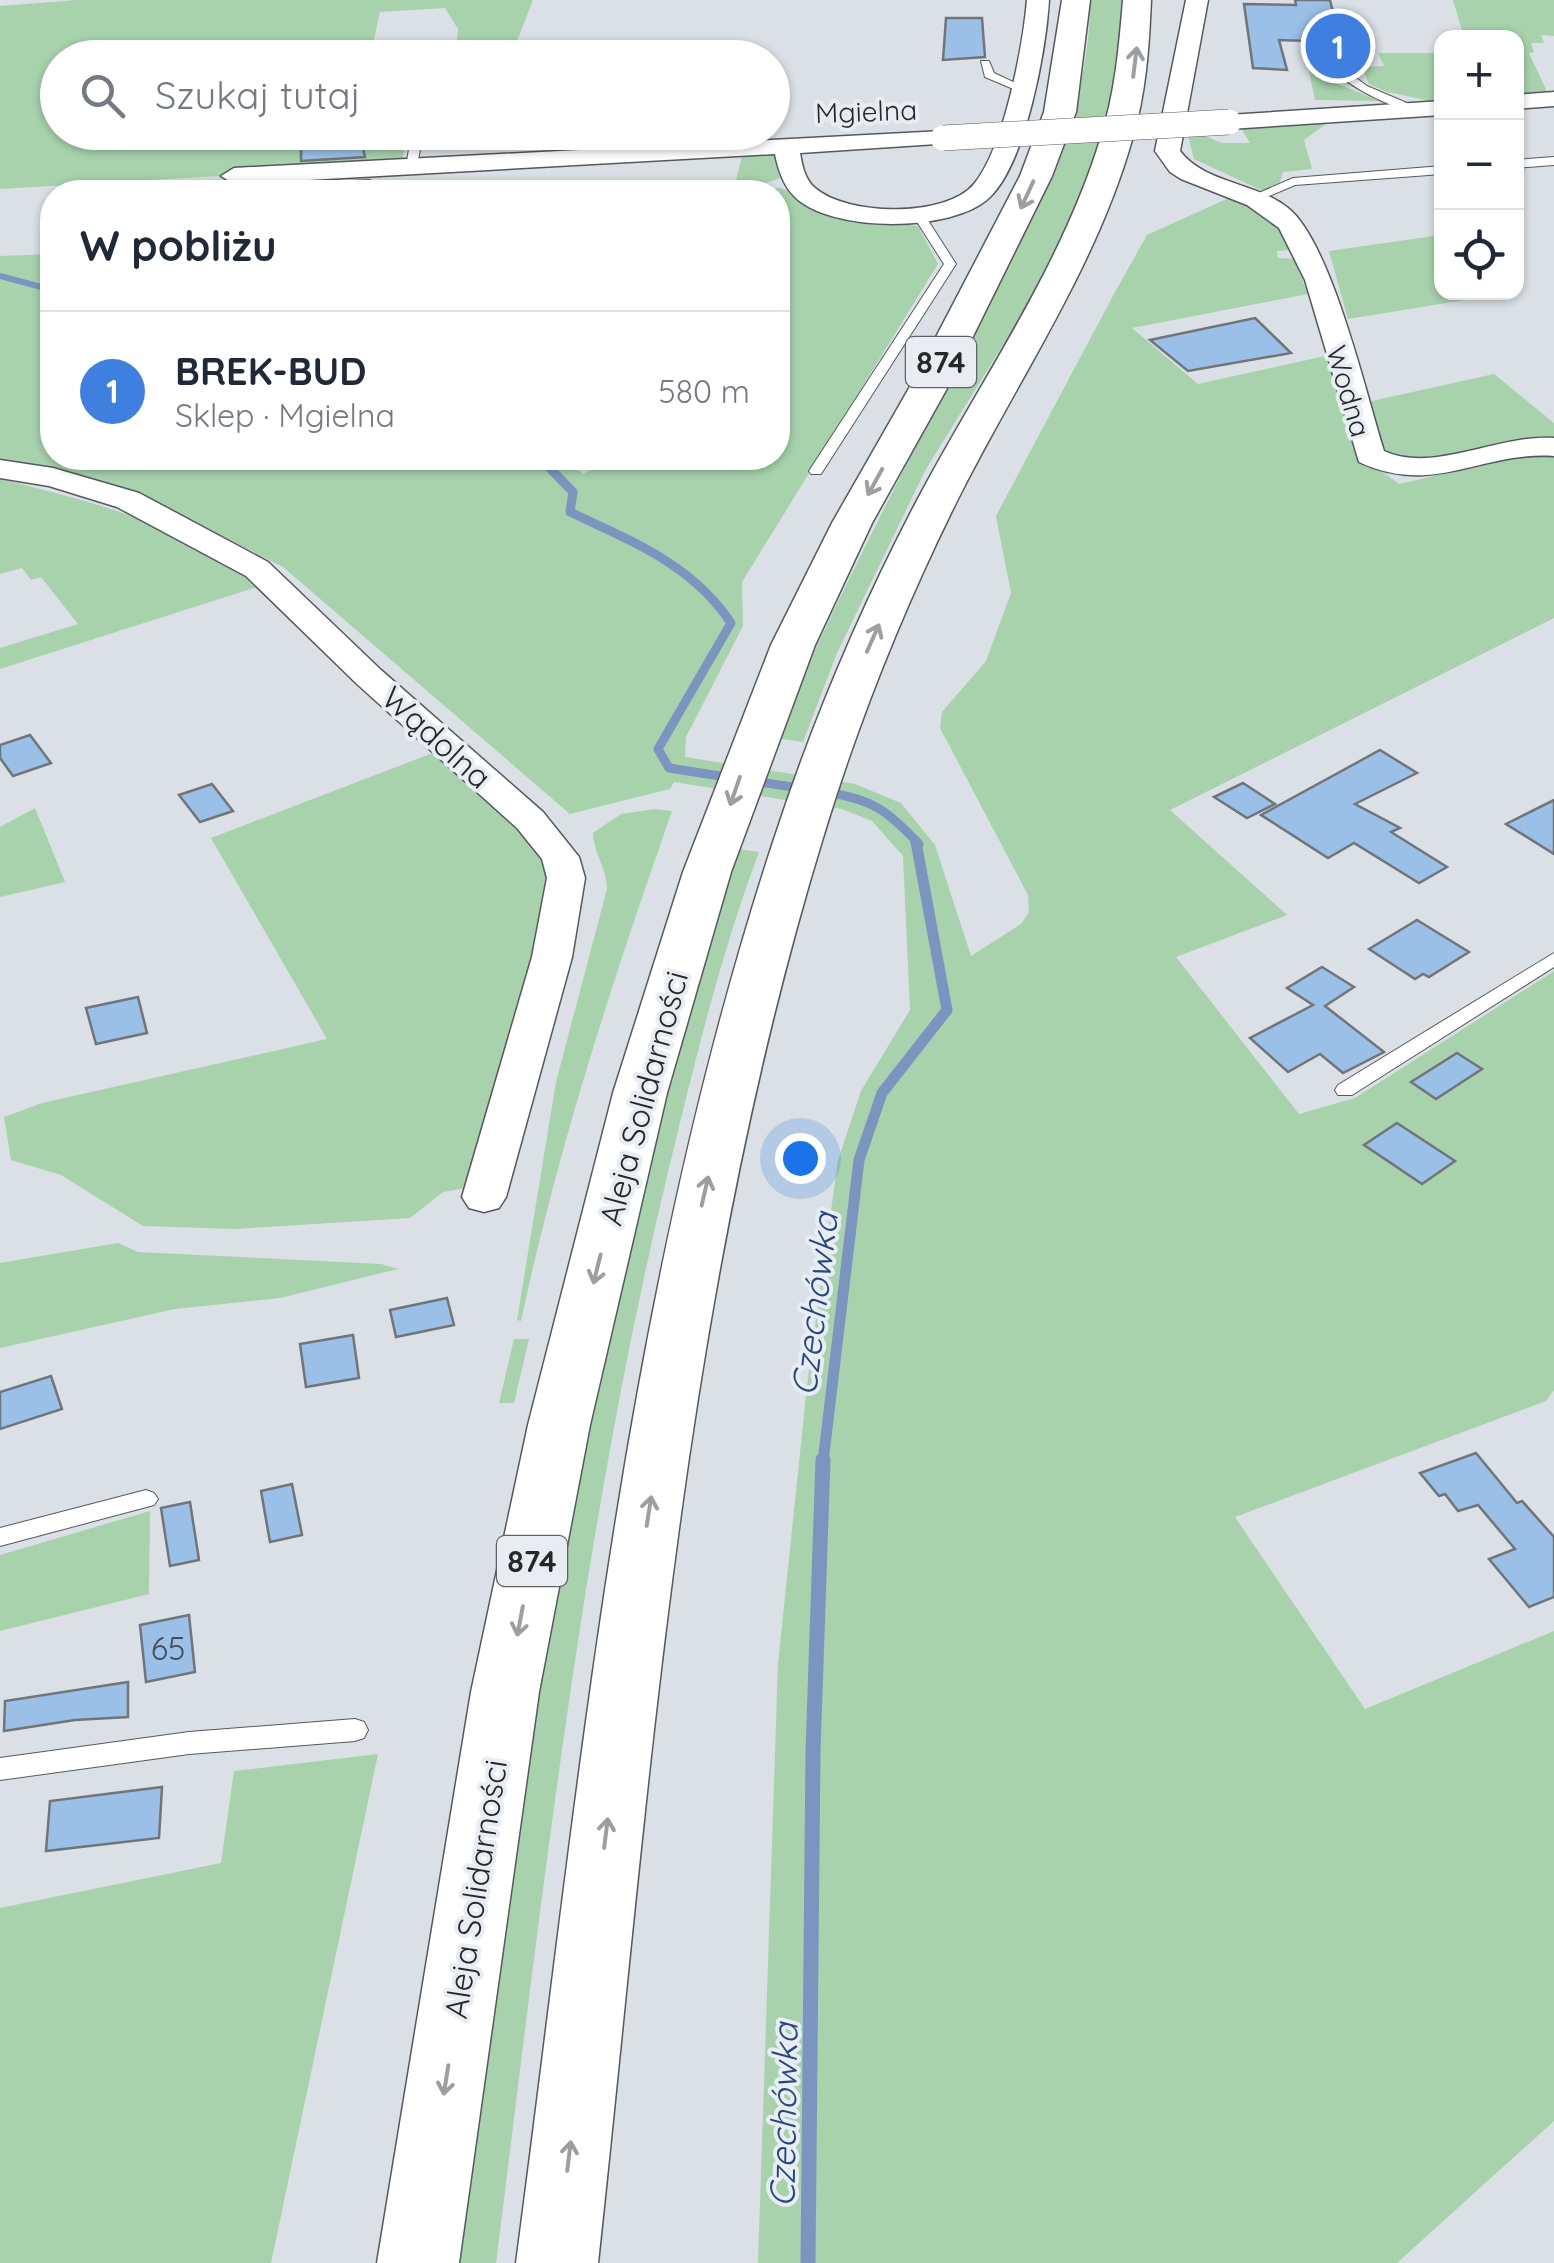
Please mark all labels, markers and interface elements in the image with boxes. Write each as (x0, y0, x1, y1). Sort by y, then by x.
pin: 1 (1306, 8, 1370, 84)
map controls (1434, 30, 1524, 300)
button: + (1434, 30, 1524, 120)
search box (40, 40, 790, 150)
one-way arrow (1126, 46, 1144, 78)
icon: search (75, 68, 130, 123)
text: Szukaj tutaj (155, 71, 361, 119)
street label: Mgielna (814, 92, 918, 130)
button: − (1434, 120, 1524, 210)
one-way arrow (1017, 180, 1036, 209)
button: locate (1434, 210, 1524, 300)
text: W pobliżu (80, 219, 277, 272)
road number: 874 (906, 337, 976, 387)
street label: Wodna (1319, 341, 1379, 441)
text: BREK-BUD (175, 347, 367, 395)
text: 1 (106, 371, 119, 411)
text: 580 m (658, 371, 750, 411)
text: Sklep · Mgielna (175, 395, 395, 435)
one-way arrow (864, 466, 884, 496)
one-way arrow (865, 623, 883, 654)
street label: Wądolna (374, 677, 500, 797)
one-way arrow (725, 774, 743, 805)
street label: Aleja Solidarności (590, 967, 696, 1229)
your location (775, 1133, 826, 1184)
one-way arrow (697, 1176, 715, 1208)
water label: Czechówka (781, 1208, 847, 1398)
one-way arrow (586, 1253, 605, 1284)
one-way arrow (640, 1495, 658, 1528)
road number: 874 (497, 1536, 567, 1586)
one-way arrow (509, 1604, 528, 1636)
house number: 65 (151, 1628, 185, 1668)
street label: Aleja Solidarności (435, 1757, 515, 2021)
one-way arrow (597, 1818, 616, 1850)
water label: Czechówka (759, 2021, 807, 2208)
one-way arrow (436, 2063, 454, 2095)
one-way arrow (560, 2141, 579, 2173)

